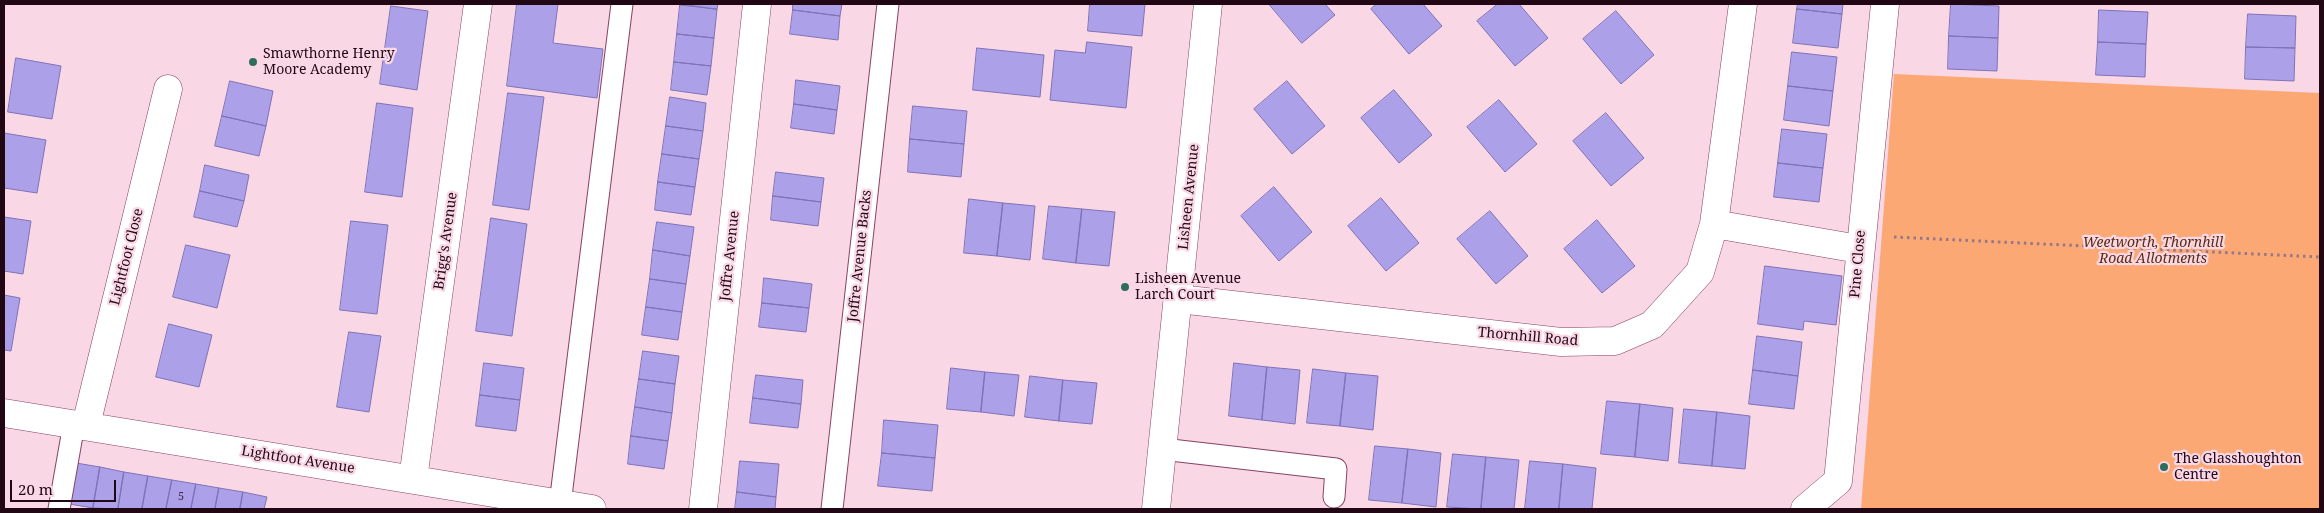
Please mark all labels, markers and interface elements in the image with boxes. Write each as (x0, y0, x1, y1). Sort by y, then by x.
place label: Smawthorne Henry Moore Academy (263, 46, 395, 78)
marker: Smawthorne Henry Moore Academy (247, 56, 259, 68)
street label: Lisheen Avenue (1175, 143, 1203, 251)
street label: Joffre Avenue Backs (845, 189, 875, 323)
street label: Brigg's Avenue (431, 191, 461, 291)
street label: Lightfoot Close (107, 207, 147, 307)
street label: Joffre Avenue (717, 210, 743, 302)
street label: Pine Close (1847, 229, 1869, 299)
park label: Weetworth, Thornhill Road Allotments (2083, 235, 2223, 268)
place label: Lisheen Avenue Larch Court (1135, 271, 1241, 304)
marker: Lisheen Avenue Larch Court (1119, 281, 1131, 293)
street label: Thornhill Road (1477, 324, 1579, 350)
street label: Lightfoot Avenue (240, 443, 356, 477)
place label: The Glasshoughton Centre (2174, 451, 2302, 484)
marker: The Glasshoughton Centre (2158, 461, 2170, 473)
scale bar (12, 470, 119, 502)
text: 20 m (18, 479, 53, 499)
house number: 5 (178, 490, 184, 504)

